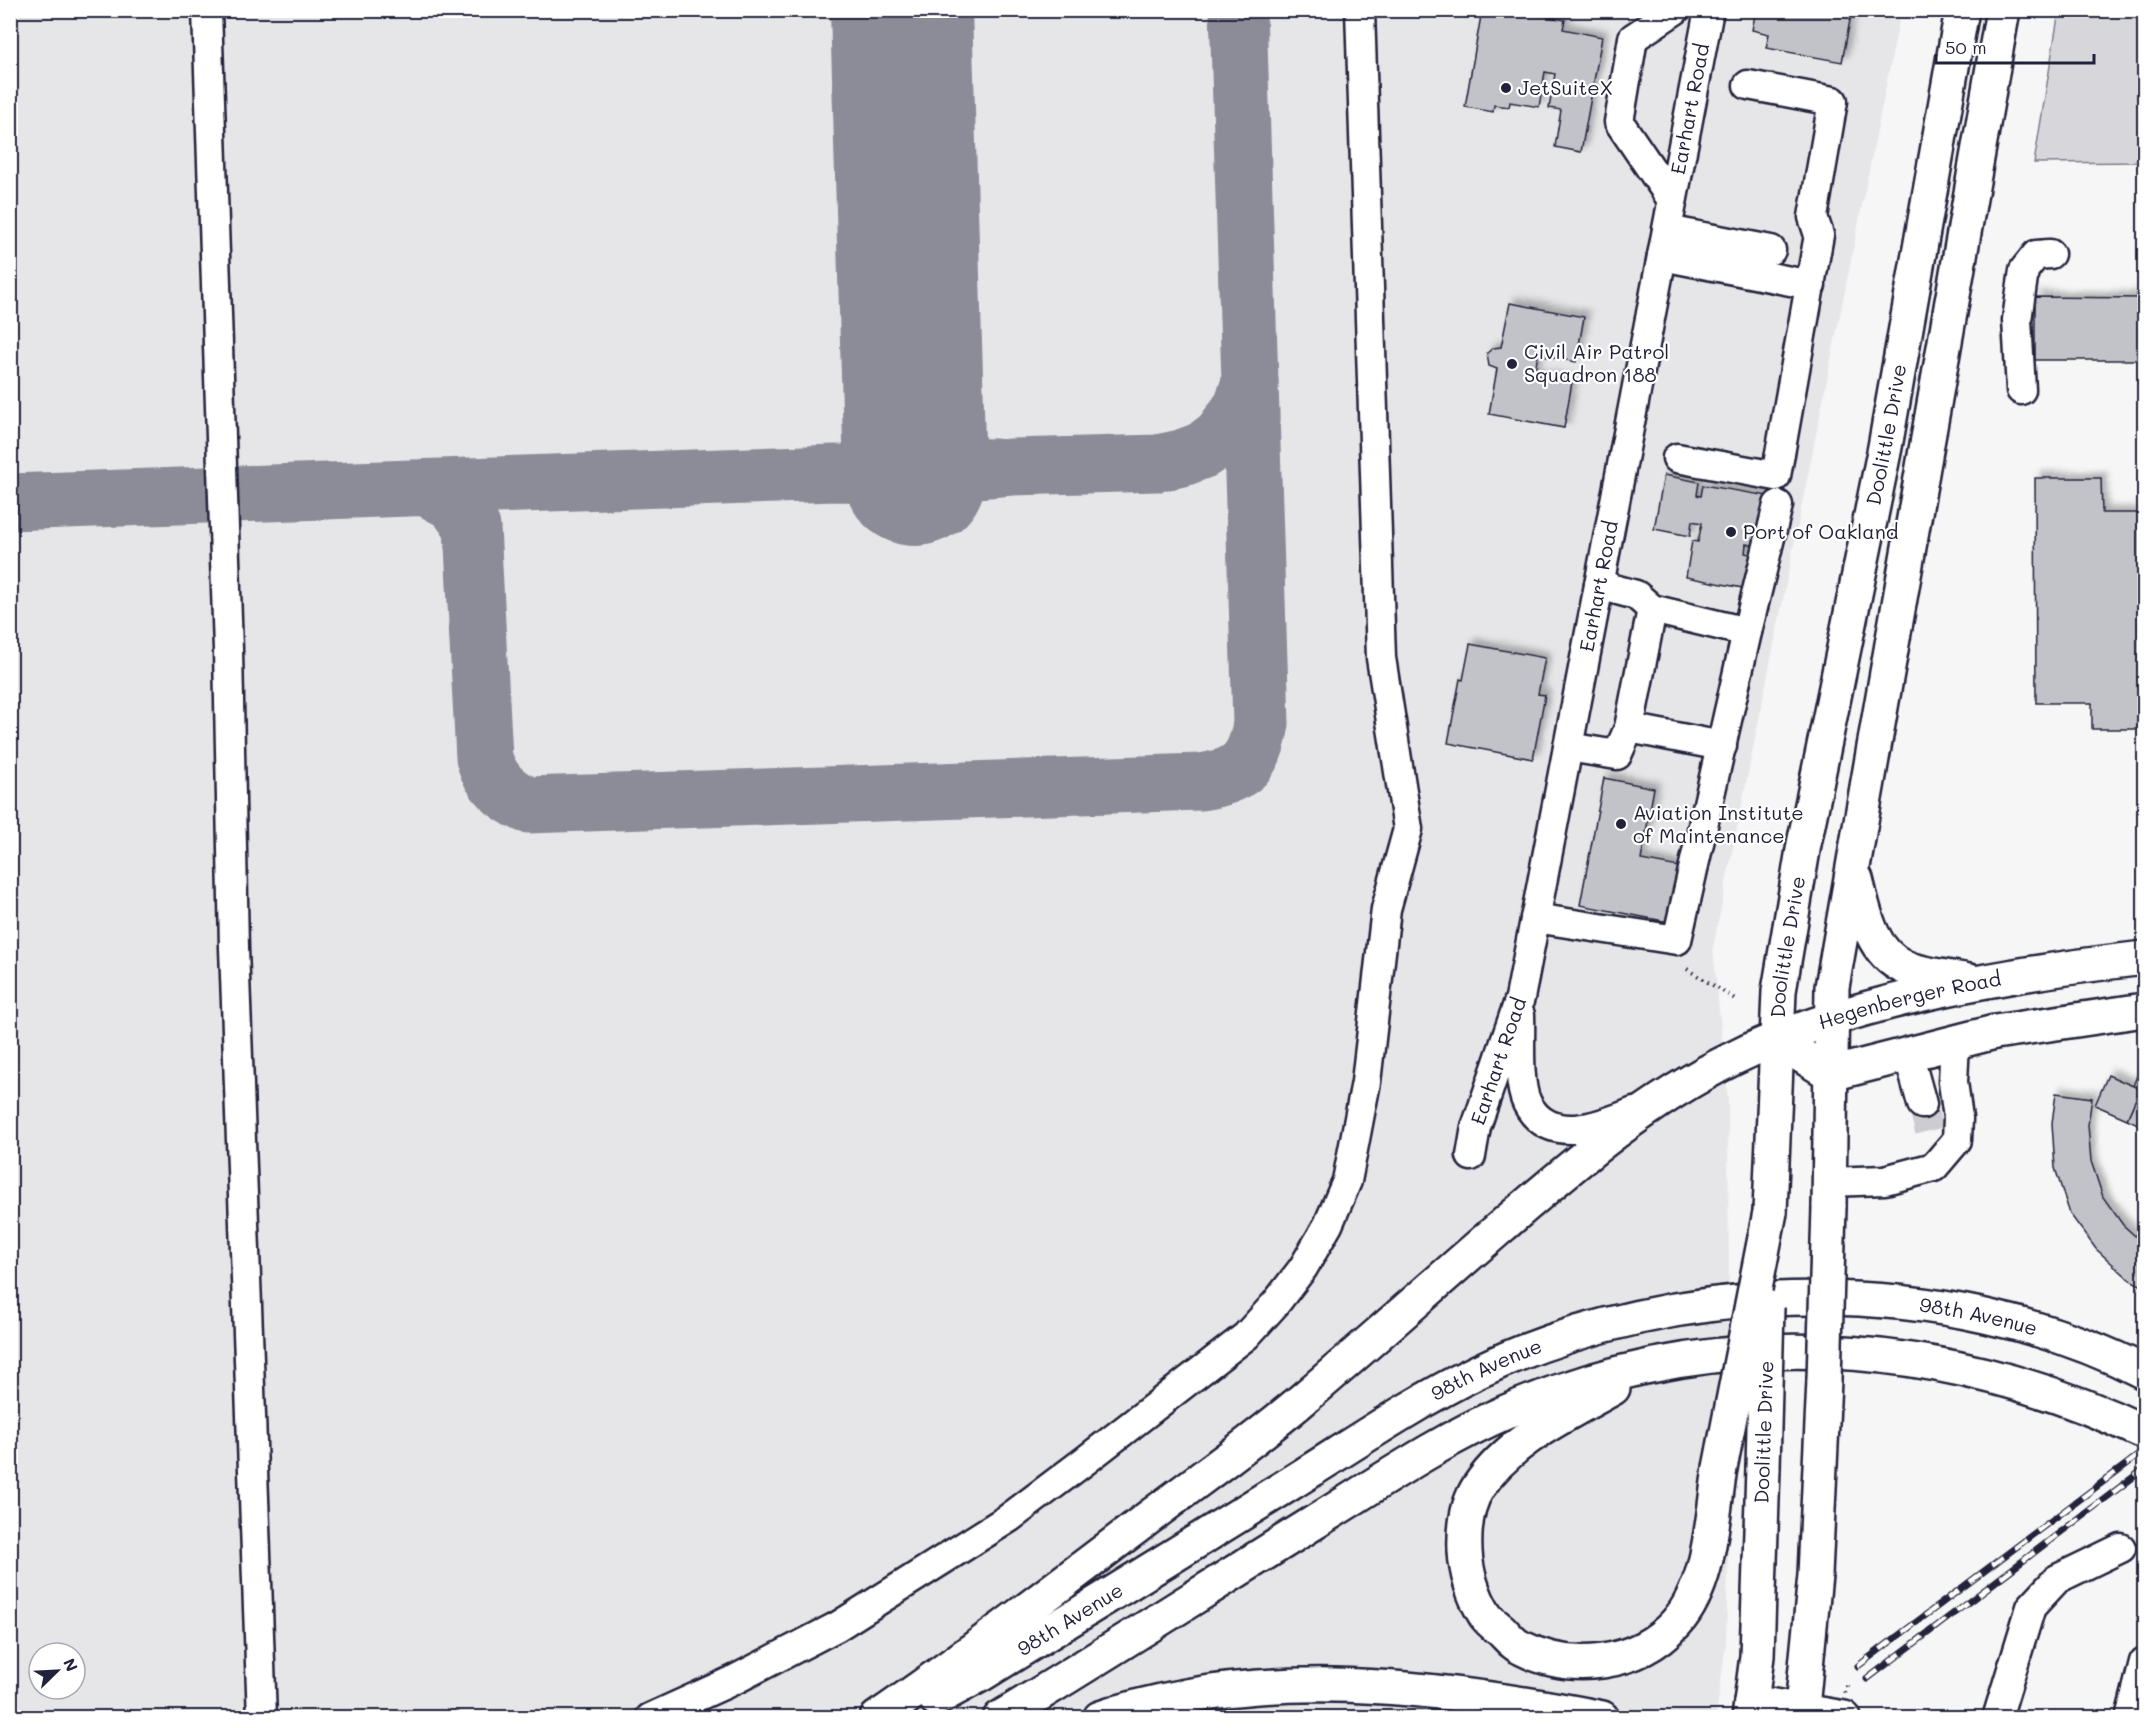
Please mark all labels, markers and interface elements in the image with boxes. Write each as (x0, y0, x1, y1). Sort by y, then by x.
scale bar (1936, 27, 2094, 65)
text: 50 m (1945, 35, 1987, 59)
street label: Earhart Road (1664, 41, 1714, 176)
place label: JetSuiteX (1518, 74, 1613, 100)
marker: JetSuiteX (1499, 81, 1513, 95)
place label: Civil Air Patrol Squadron 188 (1524, 338, 1669, 387)
marker: Civil Air Patrol Squadron 188 (1505, 357, 1519, 371)
street label: Doolittle Drive (1859, 362, 1911, 507)
street label: Earhart Road (1573, 518, 1623, 654)
place label: Port of Oakland (1743, 518, 1899, 544)
marker: Port of Oakland (1724, 525, 1738, 539)
place label: Aviation Institute of Maintenance (1633, 799, 1804, 848)
marker: Aviation Institute of Maintenance (1614, 817, 1628, 831)
street label: Doolittle Drive (1764, 874, 1810, 1018)
street label: Hegenberger Road (1815, 965, 2003, 1034)
street label: Earhart Road (1464, 994, 1531, 1128)
street label: 98th Avenue (1918, 1291, 2041, 1341)
street label: 98th Avenue (1426, 1332, 1545, 1406)
street label: Doolittle Drive (1748, 1360, 1778, 1504)
street label: 98th Avenue (1012, 1576, 1127, 1661)
north arrow (27, 1641, 87, 1701)
text: N (59, 1655, 83, 1675)

